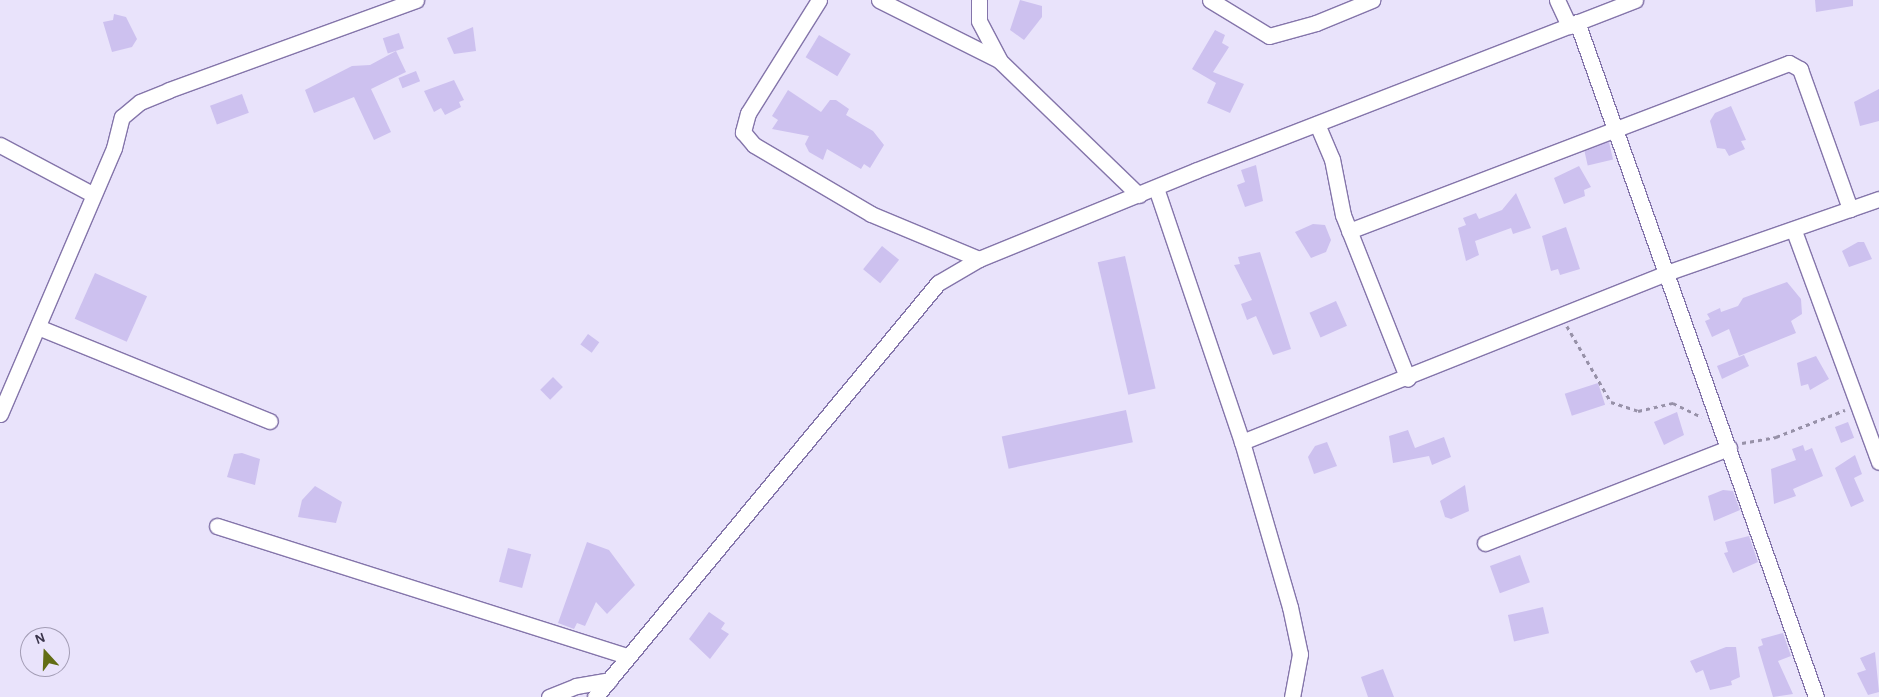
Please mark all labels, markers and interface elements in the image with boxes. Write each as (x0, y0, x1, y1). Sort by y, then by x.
north arrow (20, 627, 70, 677)
text: N (33, 631, 47, 647)

